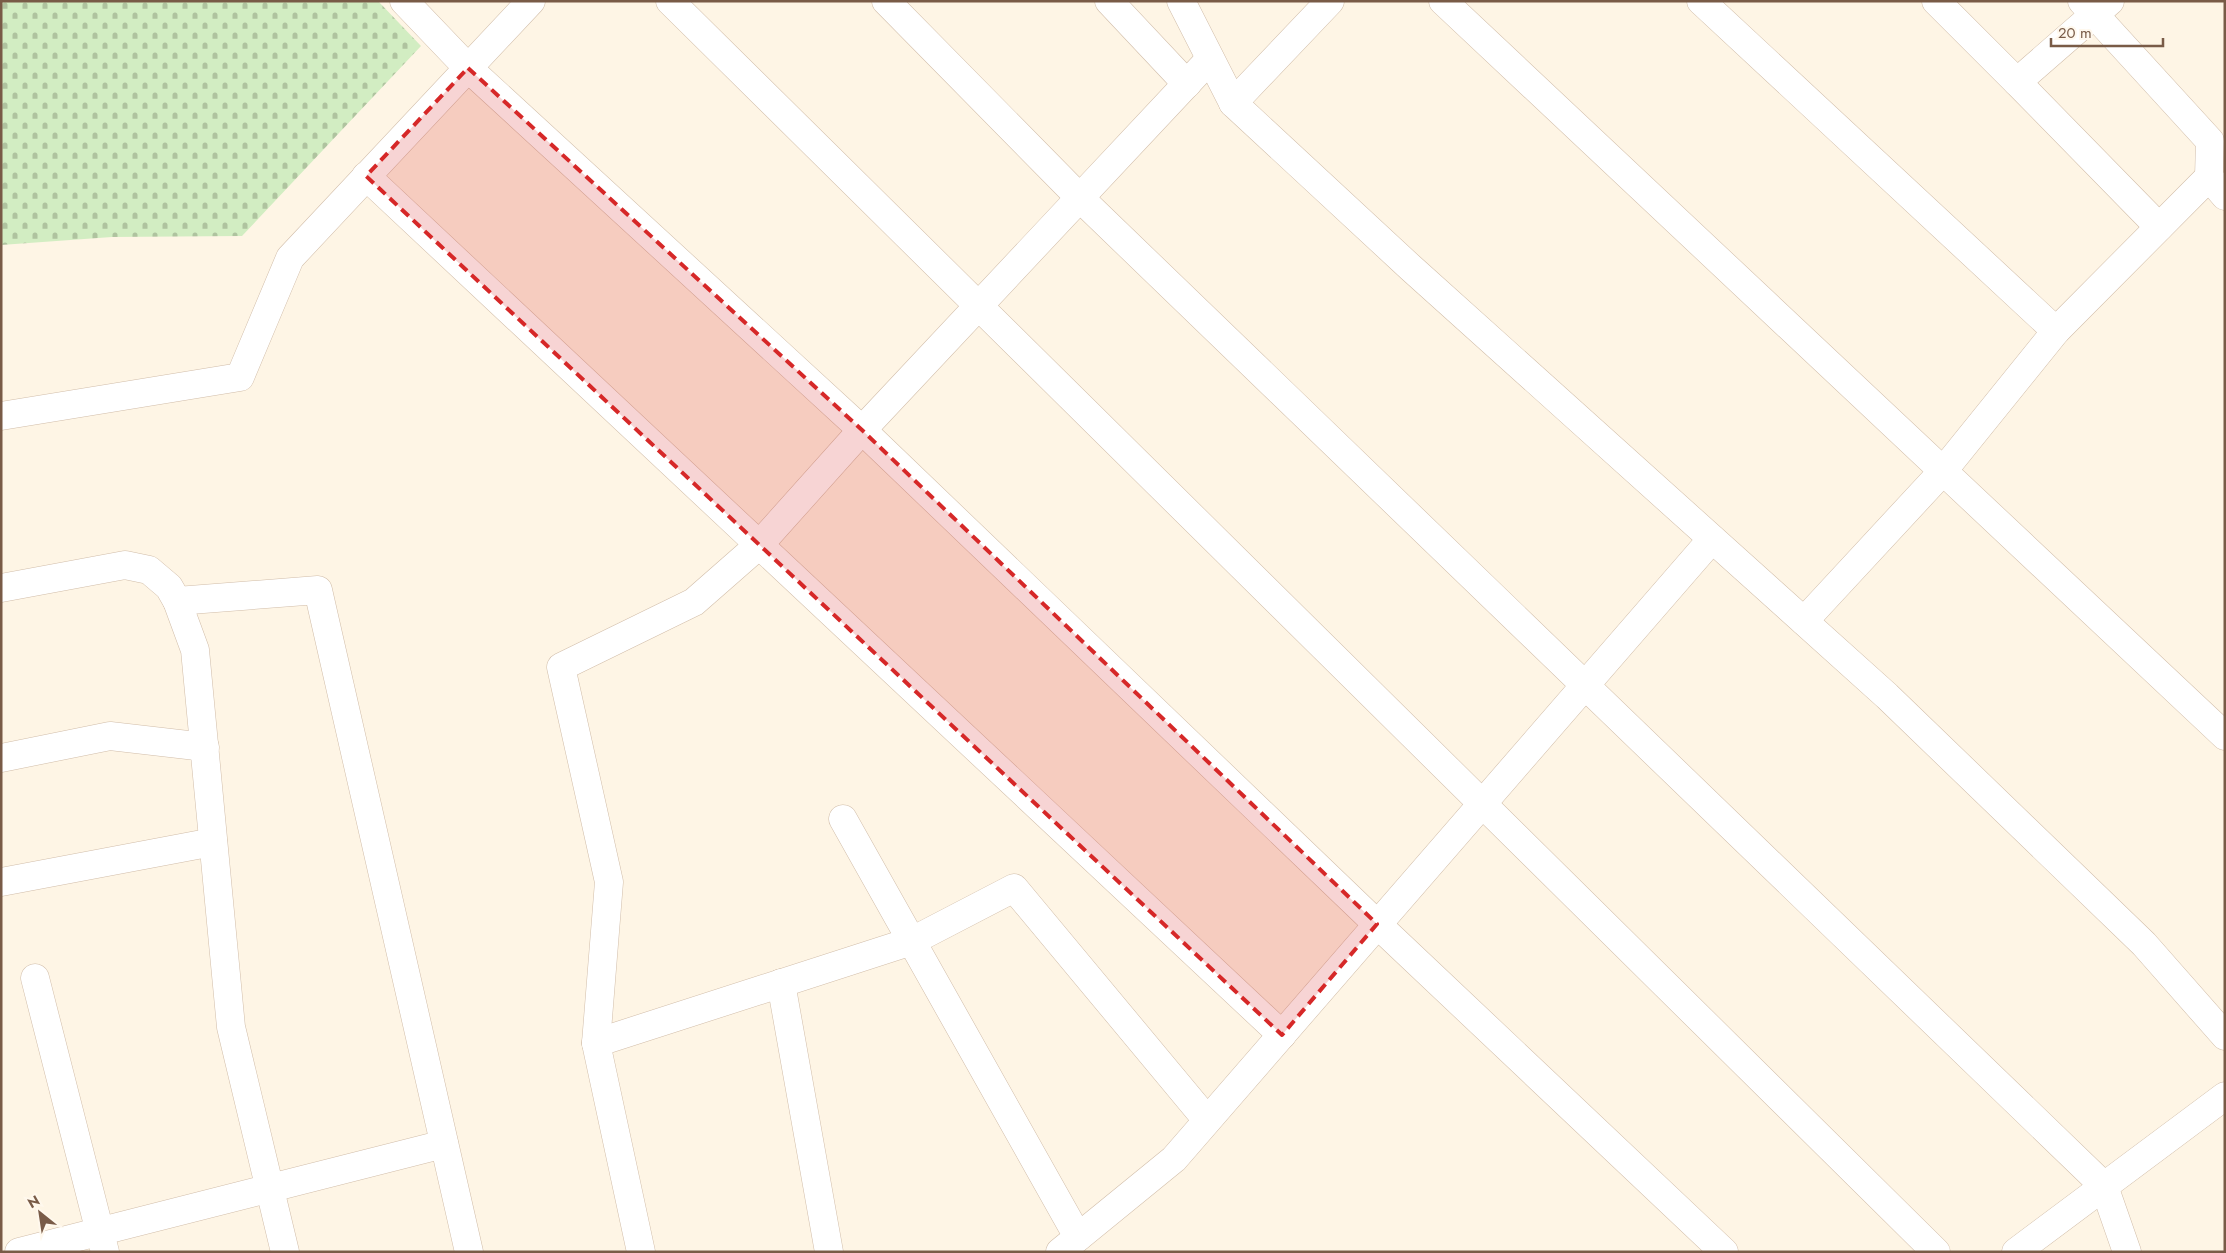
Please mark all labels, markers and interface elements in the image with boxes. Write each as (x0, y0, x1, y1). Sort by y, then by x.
scale bar (2051, 15, 2164, 47)
text: 20 m (2058, 22, 2092, 44)
north arrow (15, 1188, 65, 1238)
text: N (24, 1190, 43, 1213)

